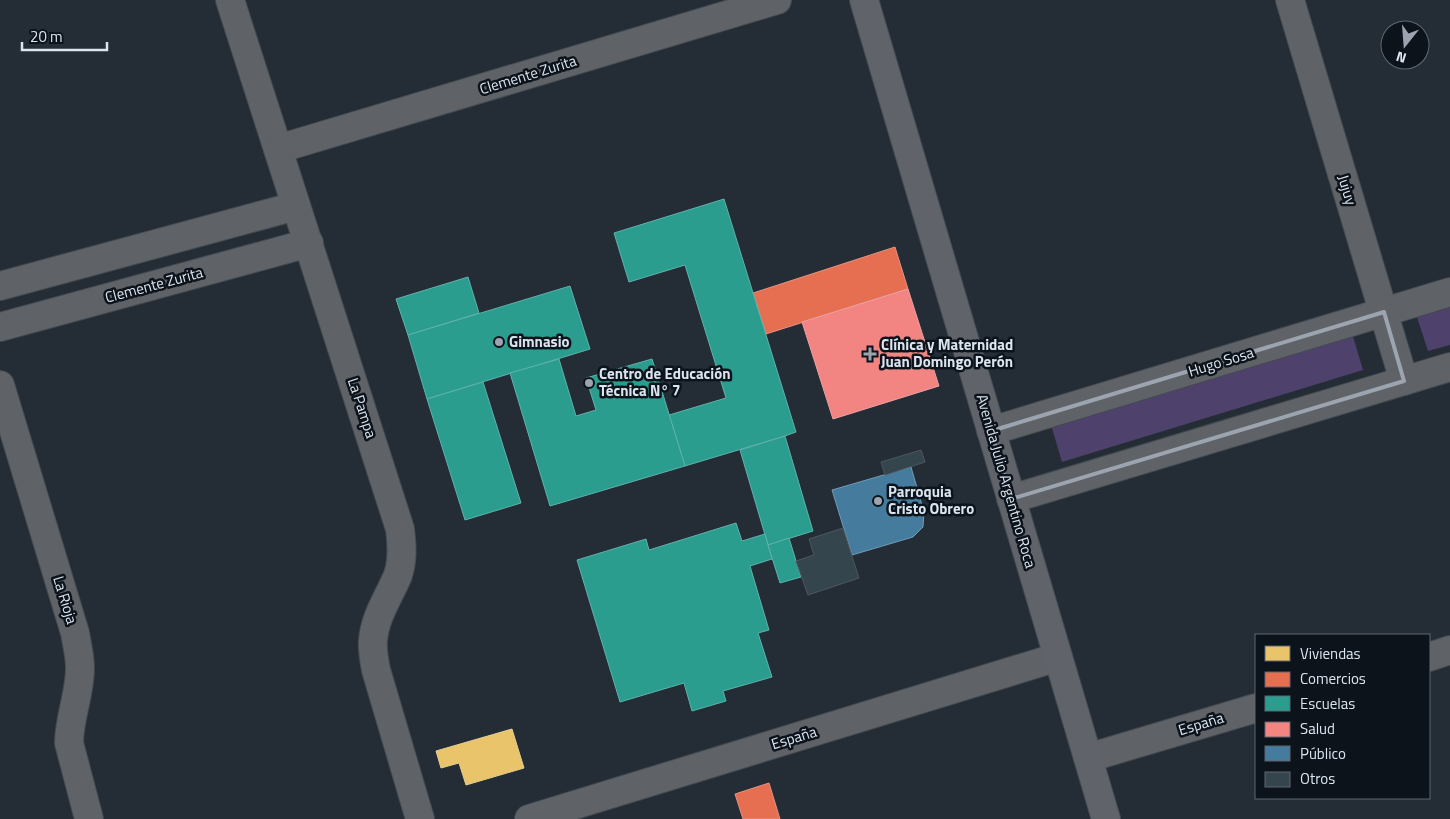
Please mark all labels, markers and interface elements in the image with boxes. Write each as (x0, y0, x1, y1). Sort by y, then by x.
scale bar (22, 20, 108, 52)
north arrow (1380, 20, 1430, 70)
text: 20 m (30, 25, 63, 48)
text: N (1393, 46, 1409, 69)
street label: Clemente Zurita (476, 49, 580, 100)
street label: Jujuy (1332, 172, 1363, 208)
street label: Clemente Zurita (102, 260, 206, 309)
place label: Gimnasio (509, 330, 570, 353)
place label: Clínica y Maternidad Juan Domingo Perón (881, 333, 1013, 373)
marker: Gimnasio (493, 336, 505, 348)
street label: Hugo Sosa (1185, 341, 1257, 382)
marker: Clínica y Maternidad Juan Domingo Perón (863, 347, 877, 361)
place label: Centro de Educación Técnica N° 7 (599, 362, 730, 402)
street label: La Pampa (342, 375, 383, 441)
marker: Centro de Educación Técnica N° 7 (583, 377, 595, 389)
street label: Avenida Julio Argentino Roca (971, 391, 1042, 571)
place label: Parroquia Cristo Obrero (888, 480, 974, 520)
marker: Parroquia Cristo Obrero (872, 495, 884, 507)
street label: La Rioja (47, 573, 84, 627)
legend (1255, 634, 1430, 799)
text: Viviendas (1300, 642, 1361, 665)
text: Comercios (1300, 667, 1366, 690)
text: Escuelas (1300, 692, 1355, 715)
street label: España (1175, 706, 1227, 741)
text: Salud (1300, 717, 1335, 740)
street label: España (768, 720, 820, 755)
text: Público (1300, 742, 1346, 765)
text: Otros (1300, 767, 1335, 790)

